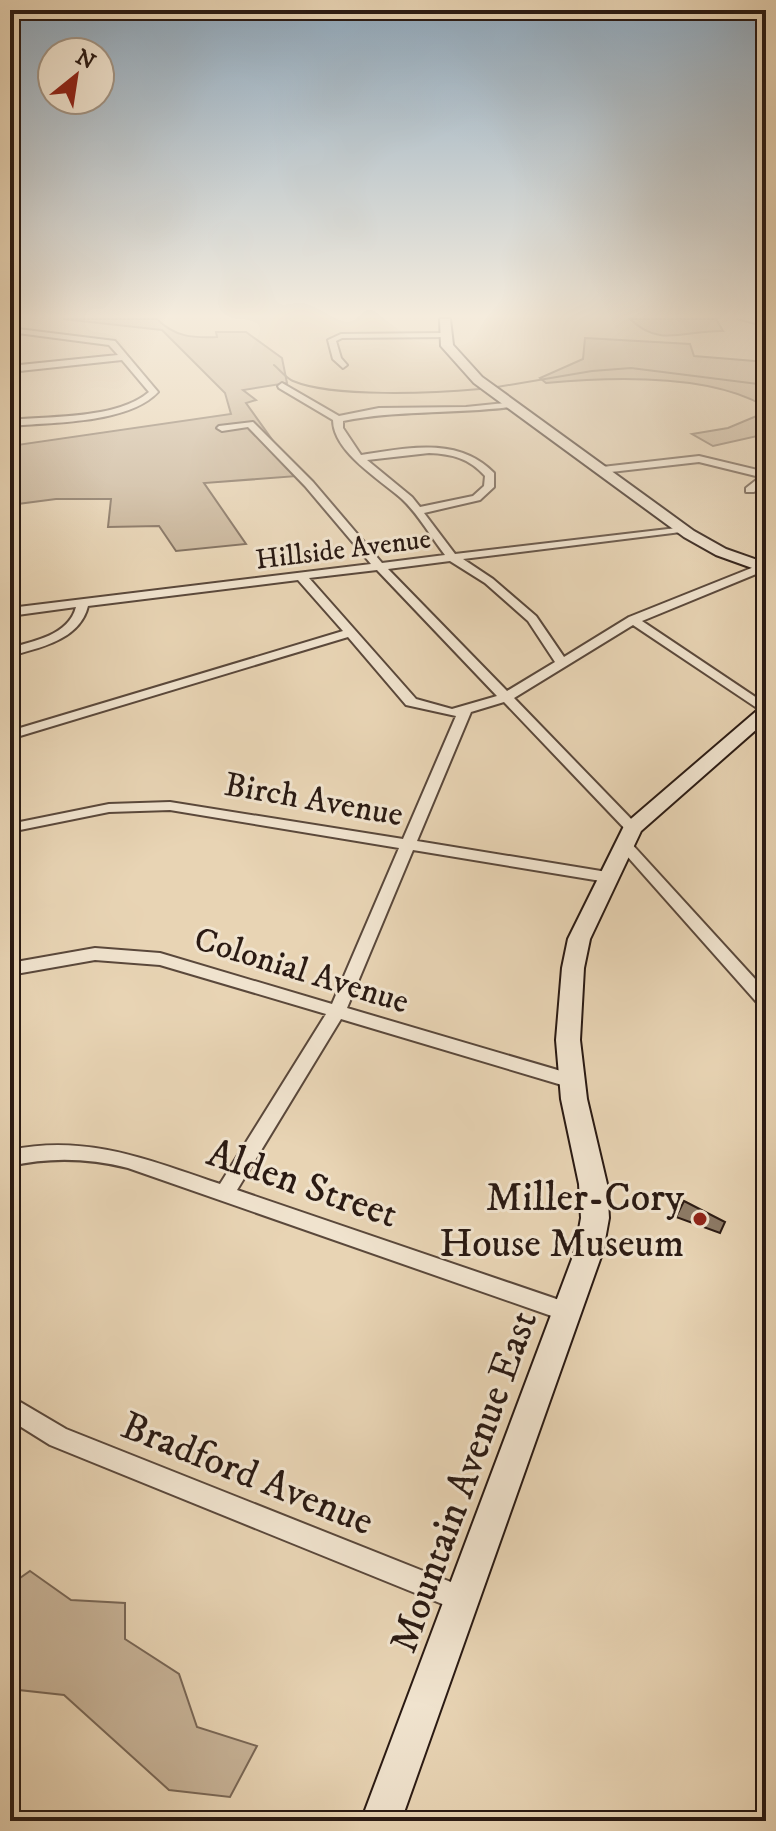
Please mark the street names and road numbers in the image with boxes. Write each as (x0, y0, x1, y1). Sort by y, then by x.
street label: Hillside Avenue (253, 521, 433, 578)
street label: Birch Avenue (221, 764, 406, 836)
street label: Colonial Avenue (189, 918, 414, 1023)
street label: Alden Street (200, 1129, 404, 1241)
street label: Mountain Avenue East (380, 1304, 550, 1660)
street label: Bradford Avenue (114, 1402, 380, 1548)

